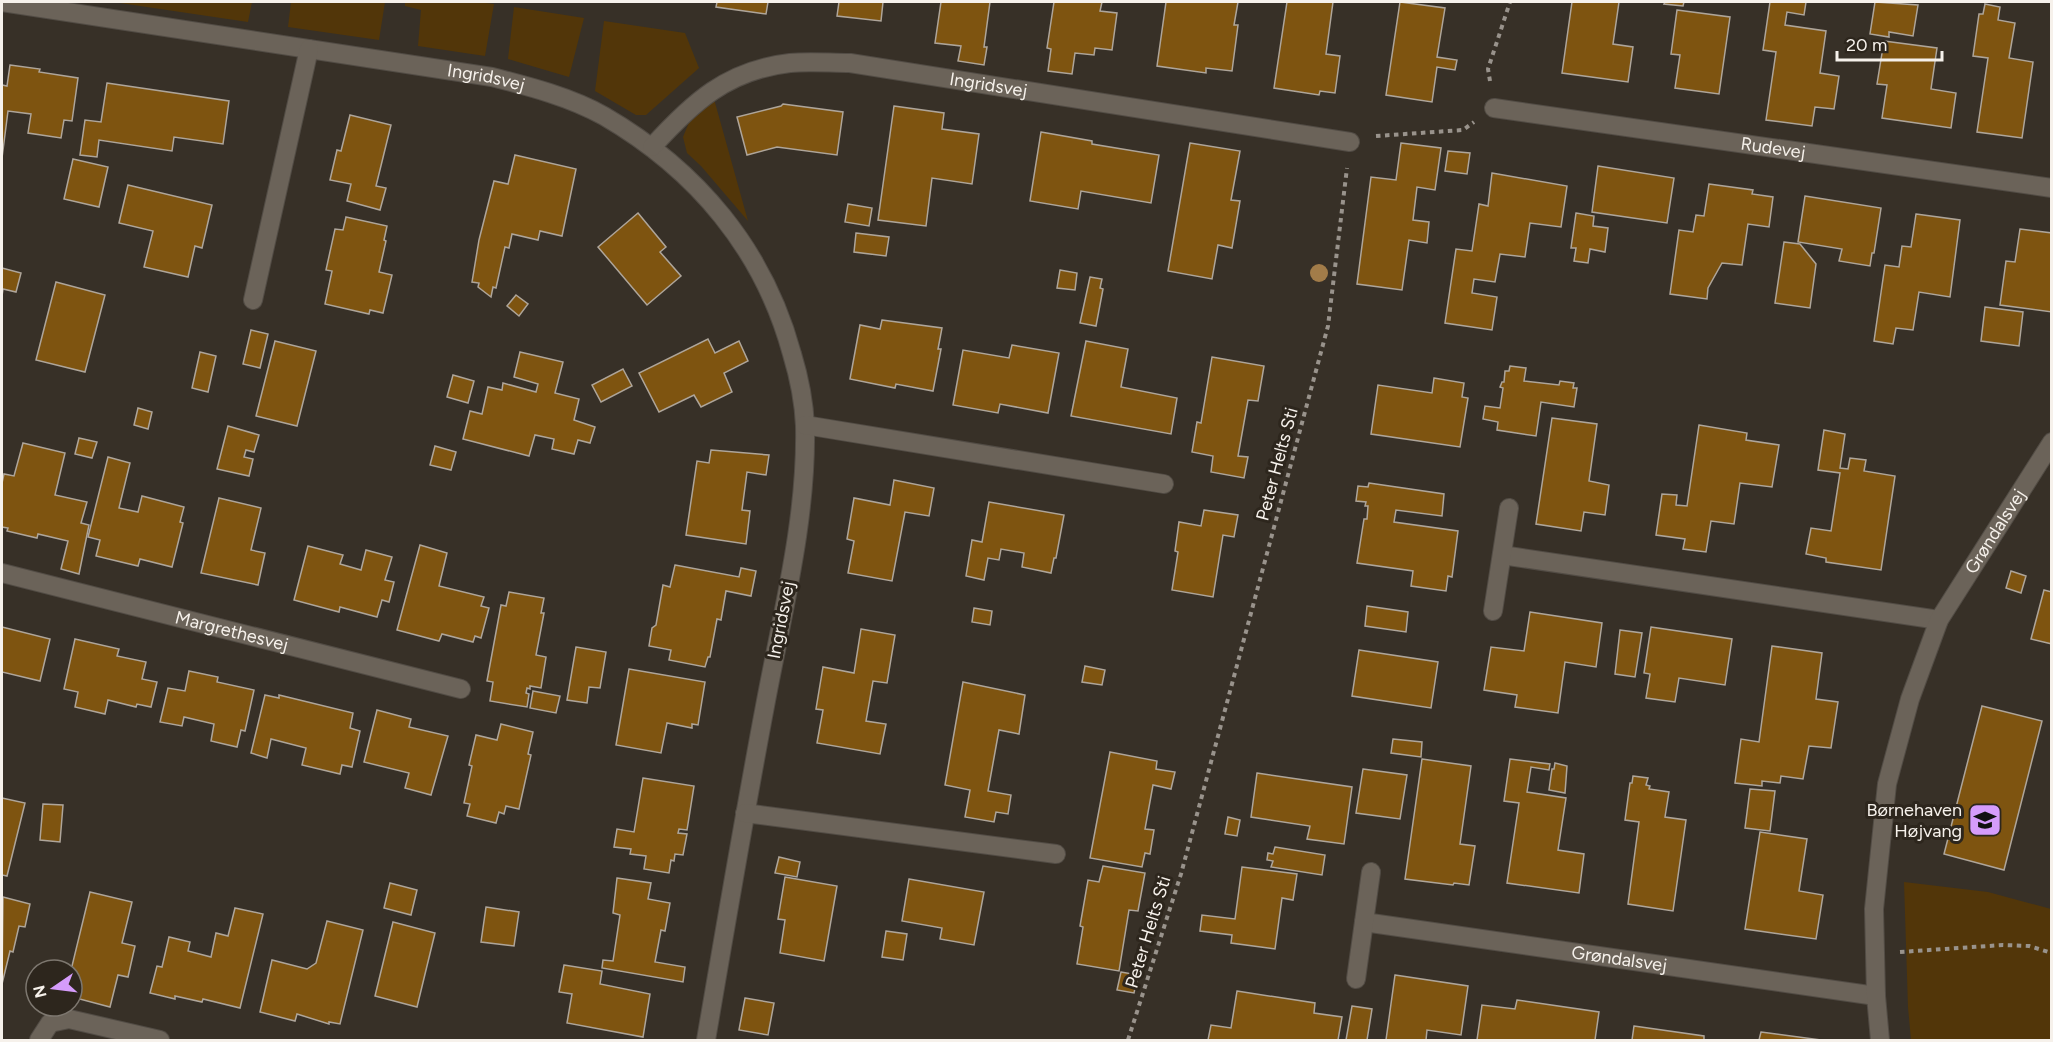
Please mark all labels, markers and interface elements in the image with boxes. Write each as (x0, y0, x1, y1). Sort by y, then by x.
scale bar (1837, 24, 1942, 62)
text: 20 m (1846, 34, 1887, 56)
street label: Ingridsvej (446, 59, 527, 96)
street label: Ingridsvej (948, 68, 1029, 102)
street label: Rudevej (1739, 132, 1807, 164)
street label: Peter Helts Sti (1251, 405, 1303, 523)
street label: Grøndalsvej (1960, 485, 2030, 578)
street label: Ingridsvej (763, 579, 799, 661)
street label: Margrethesvej (173, 606, 291, 656)
place label: Børnehaven Højvang (1867, 799, 1962, 842)
school or university icon: Børnehaven Højvang (1967, 802, 2003, 838)
street label: Peter Helts Sti (1120, 873, 1176, 991)
street label: Grøndalsvej (1570, 941, 1669, 977)
north arrow (24, 958, 84, 1018)
text: N (29, 983, 51, 1000)

